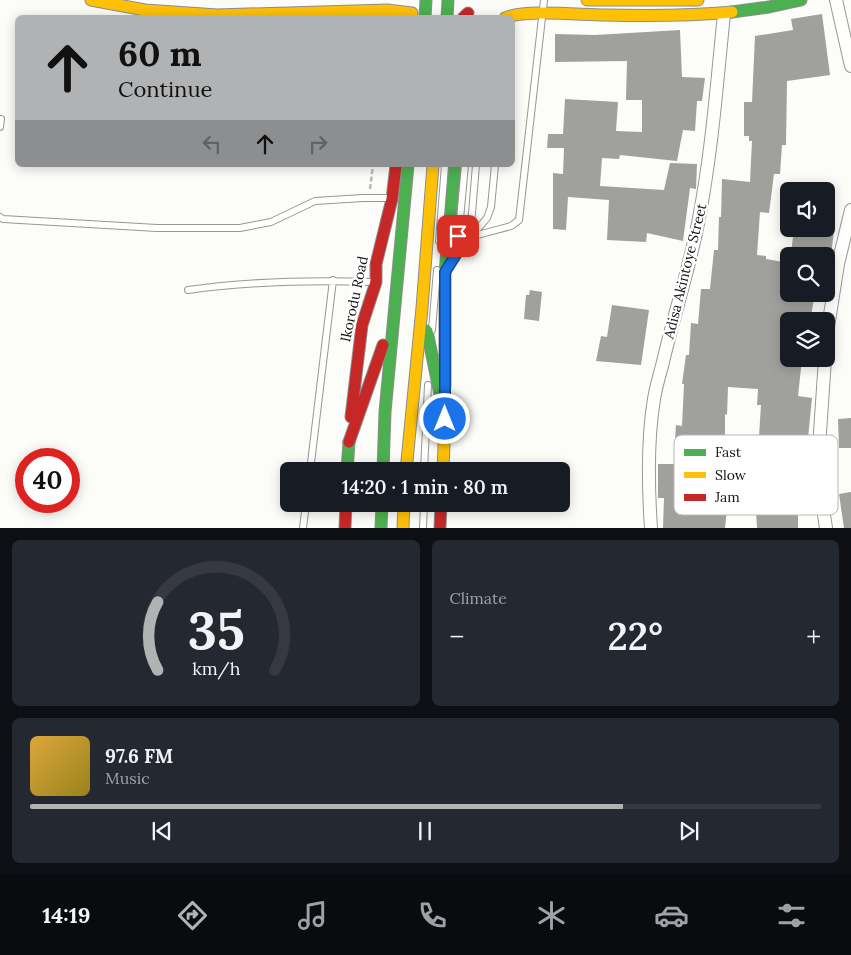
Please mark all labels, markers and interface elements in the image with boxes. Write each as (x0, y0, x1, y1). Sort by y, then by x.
text: 60 m (118, 31, 202, 76)
icon: ahead (35, 35, 100, 100)
text: Continue (118, 75, 213, 103)
icon: left (198, 130, 226, 158)
icon: ahead (251, 130, 279, 158)
icon: right (304, 130, 332, 158)
map controls (780, 182, 835, 367)
button: sound (780, 182, 835, 237)
street label: Adisa Akintoye Street (659, 201, 711, 341)
pin (437, 215, 479, 257)
icon: arrive (444, 222, 472, 250)
button: search (780, 247, 835, 302)
street label: Ikorodu Road (336, 254, 372, 344)
button: layers (780, 312, 835, 367)
position arrow (418, 392, 470, 444)
legend (674, 435, 838, 515)
text: Fast (715, 443, 742, 461)
speed limit sign: 40 (15, 448, 80, 513)
text: Slow (715, 466, 747, 484)
text: 14:20 · 1 min · 80 m (342, 475, 508, 499)
text: Jam (714, 488, 740, 506)
text: Climate (450, 588, 507, 608)
text: 35 (187, 597, 244, 663)
text: 22° (608, 612, 663, 660)
text: − (450, 619, 464, 655)
text: + (806, 619, 821, 655)
text: km/h (192, 657, 240, 680)
text: 97.6 FM (105, 744, 173, 768)
text: Music (105, 768, 150, 788)
icon: previous (148, 817, 176, 845)
icon: pause (411, 817, 439, 845)
icon: next (675, 817, 703, 845)
icon: directions (175, 898, 210, 933)
icon: music (295, 898, 330, 933)
icon: phone (415, 898, 450, 933)
icon: climate (534, 898, 569, 933)
icon: car (654, 898, 689, 933)
icon: filters (774, 898, 809, 933)
text: 14:19 (42, 901, 90, 929)

